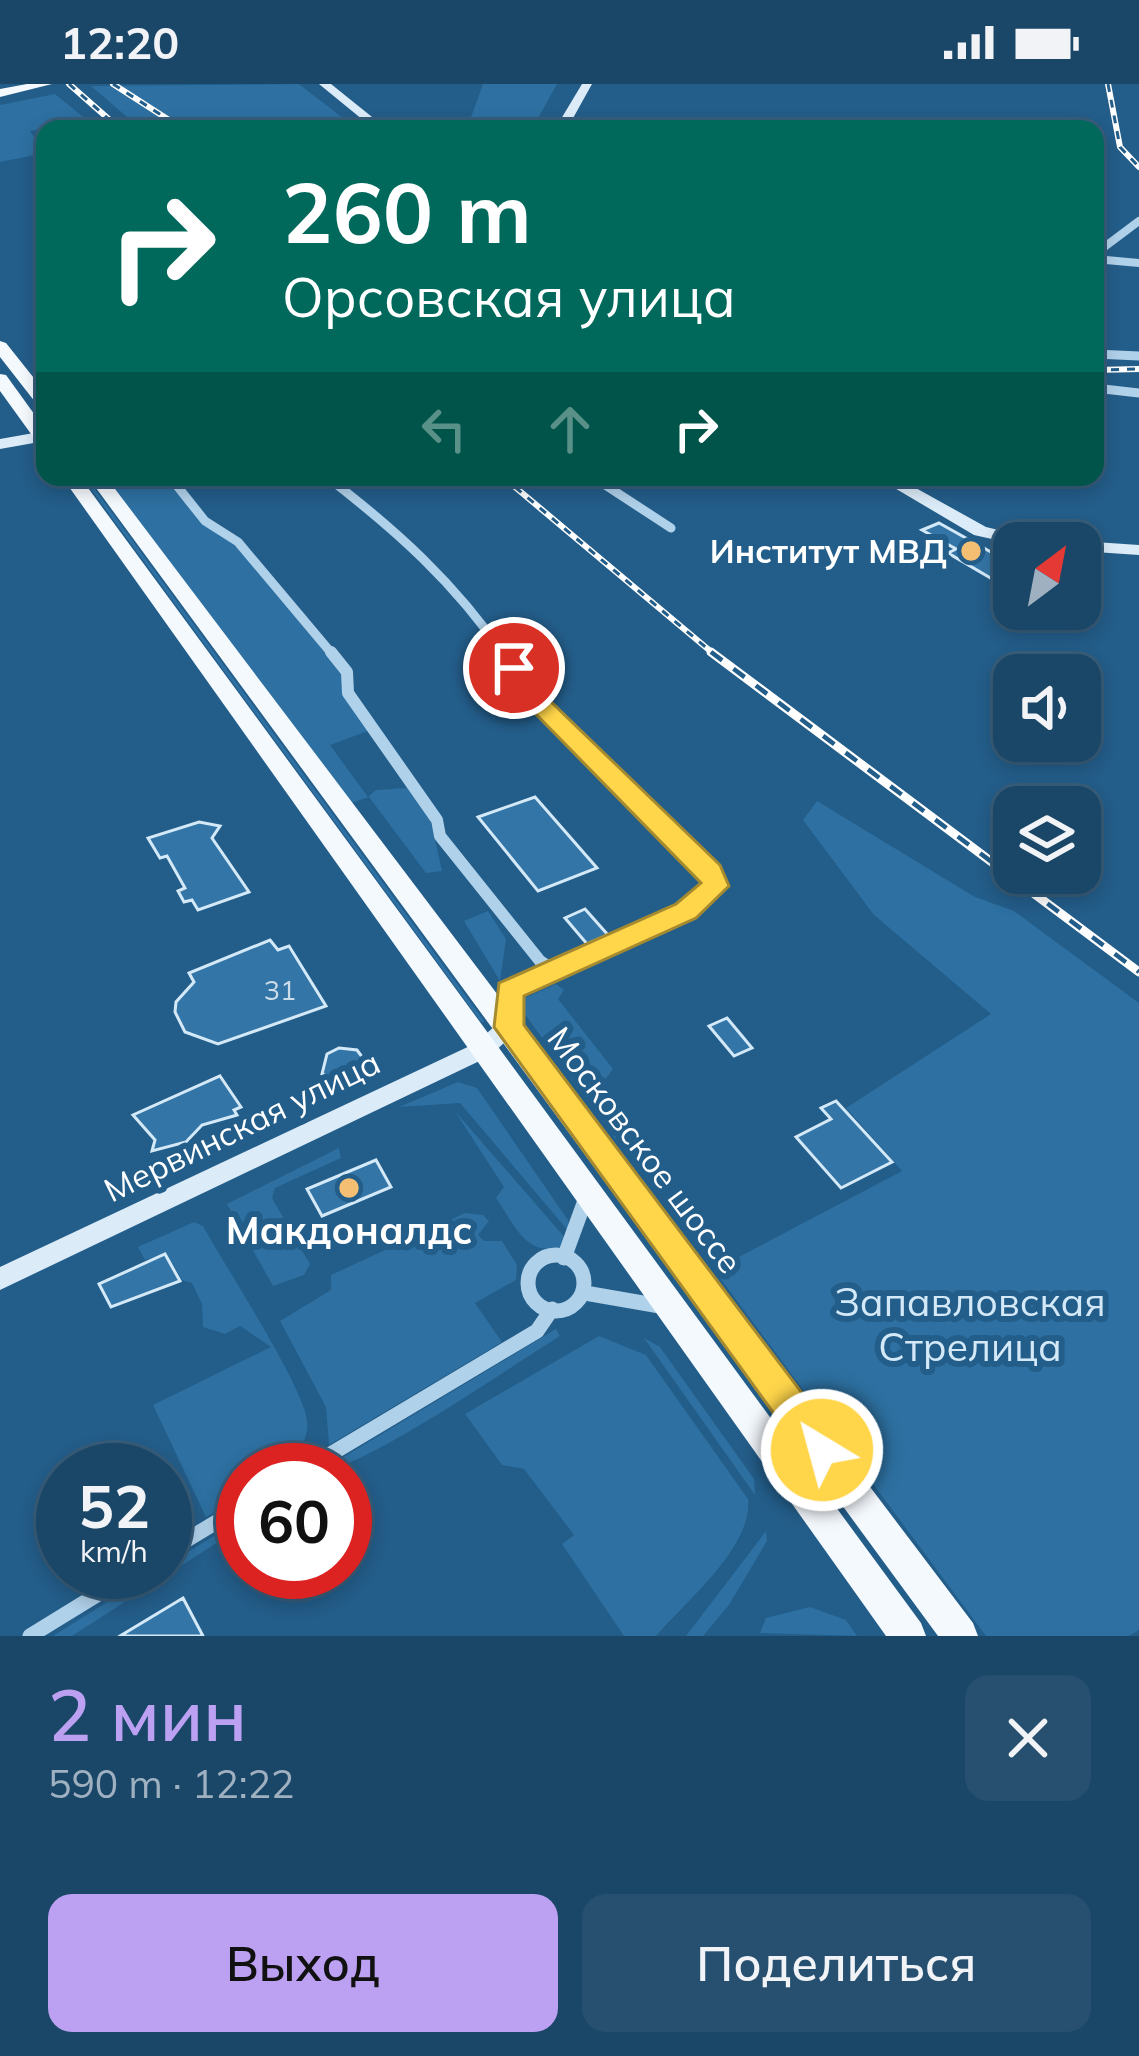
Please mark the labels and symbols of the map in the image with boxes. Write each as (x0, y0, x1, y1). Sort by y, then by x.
north arrow (993, 522, 1101, 630)
place label: Институт МВД (710, 530, 947, 571)
marker: Институт МВД (958, 538, 984, 564)
pin (463, 617, 565, 719)
house number: 31 (264, 973, 296, 1007)
street label: Московское шоссе (539, 1018, 751, 1281)
street label: Мервинская улица (97, 1041, 386, 1210)
marker: Макдоналдс (336, 1175, 362, 1201)
place label: Макдоналдс (226, 1205, 472, 1254)
park label: Запавловская Стрелица (834, 1277, 1106, 1371)
position arrow (759, 1387, 885, 1513)
speed limit sign: 60 (216, 1443, 372, 1599)

